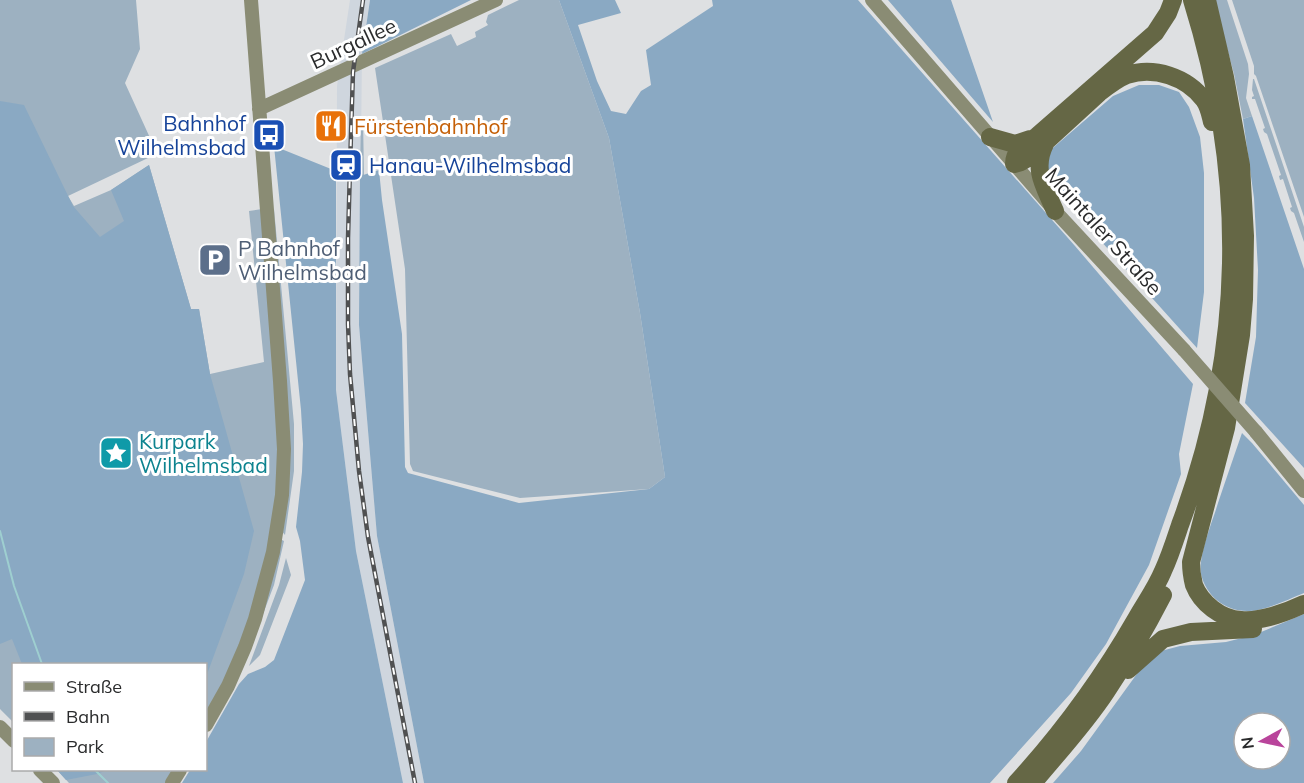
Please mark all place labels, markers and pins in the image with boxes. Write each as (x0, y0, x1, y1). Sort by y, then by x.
restaurant icon: Fürstenbahnhof (313, 108, 349, 144)
place label: Bahnhof Wilhelmsbad (117, 110, 247, 160)
place label: Fürstenbahnhof (354, 113, 508, 139)
bus stop icon: Bahnhof Wilhelmsbad (251, 117, 287, 153)
station icon: Hanau-Wilhelmsbad (328, 147, 364, 183)
place label: Hanau-Wilhelmsbad (369, 152, 571, 178)
place label: P Bahnhof Wilhelmsbad (238, 235, 367, 285)
parking icon: P Bahnhof Wilhelmsbad (197, 242, 233, 278)
place label: Kurpark Wilhelmsbad (139, 428, 268, 478)
place icon: Kurpark Wilhelmsbad (98, 435, 134, 471)

